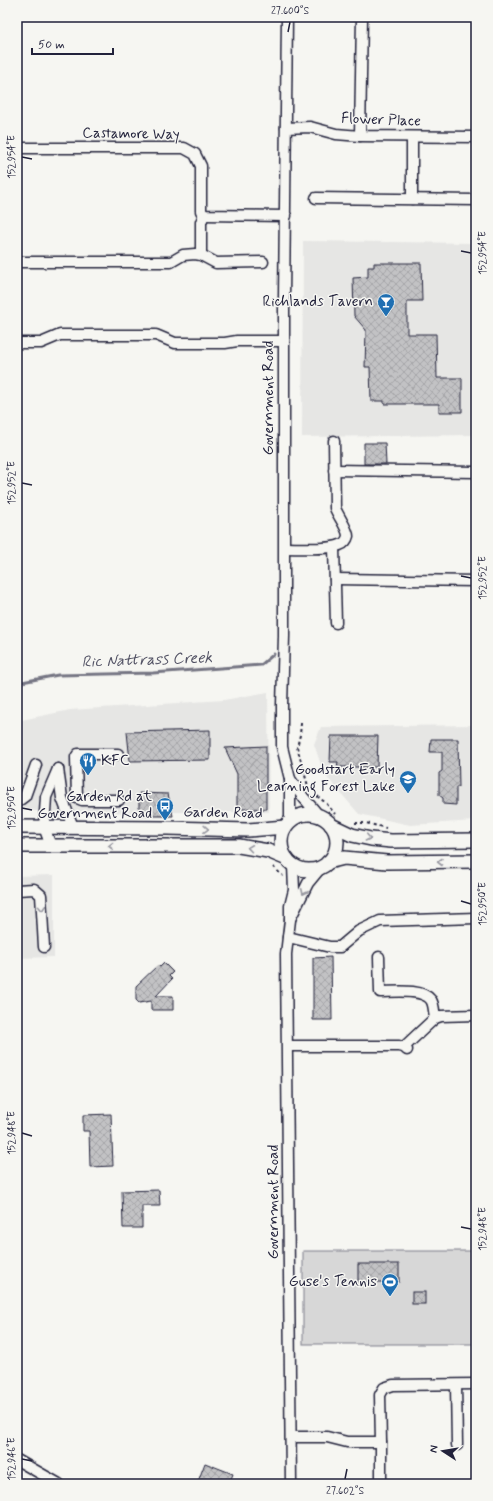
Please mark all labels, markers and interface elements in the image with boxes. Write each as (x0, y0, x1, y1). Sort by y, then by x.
text: 27.600°S (271, 4, 309, 18)
scale bar (32, 30, 113, 56)
text: 50 m (38, 37, 65, 53)
street label: Flower Place (341, 109, 421, 131)
street label: Castamore Way (82, 123, 180, 145)
text: 152.954°E (5, 135, 19, 179)
text: 152.954°E (476, 231, 490, 275)
place label: Richlands Tavern (262, 292, 373, 312)
bar icon: Richlands Tavern (376, 292, 396, 317)
street label: Government Road (259, 341, 279, 455)
text: 152.952°E (5, 461, 19, 505)
text: 152.952°E (476, 556, 490, 600)
water label: Ric Nattrass Creek (81, 647, 213, 673)
restaurant icon: KFC (78, 751, 98, 776)
place label: KFC (101, 751, 130, 771)
place label: Goodstart Early Learning Forest Lake (257, 760, 395, 798)
school or university icon: Goodstart Early Learning Forest Lake (398, 769, 418, 794)
text: 152.950°E (5, 786, 19, 830)
place label: Garden Rd at Government Road (38, 787, 152, 824)
bus stop icon: Garden Rd at Government Road (155, 796, 175, 821)
street label: Garden Road (183, 802, 263, 824)
one-way arrow (203, 825, 209, 833)
one-way arrow (365, 834, 371, 842)
one-way arrow (108, 842, 114, 850)
one-way arrow (247, 843, 253, 852)
one-way arrow (437, 858, 443, 866)
text: 152.950°E (476, 882, 490, 926)
one-way arrow (301, 887, 309, 895)
one-way arrow (38, 904, 47, 911)
text: 152.948°E (5, 1111, 19, 1155)
street label: Government Road (264, 1145, 284, 1259)
text: 152.948°E (476, 1207, 490, 1251)
place label: Guse's Tennis (289, 1272, 377, 1292)
sports icon: Guse's Tennis (380, 1272, 400, 1297)
north arrow (423, 1431, 463, 1471)
text: 152.946°E (5, 1437, 19, 1481)
text: N (427, 1444, 442, 1454)
text: 27.602°S (326, 1484, 364, 1498)

